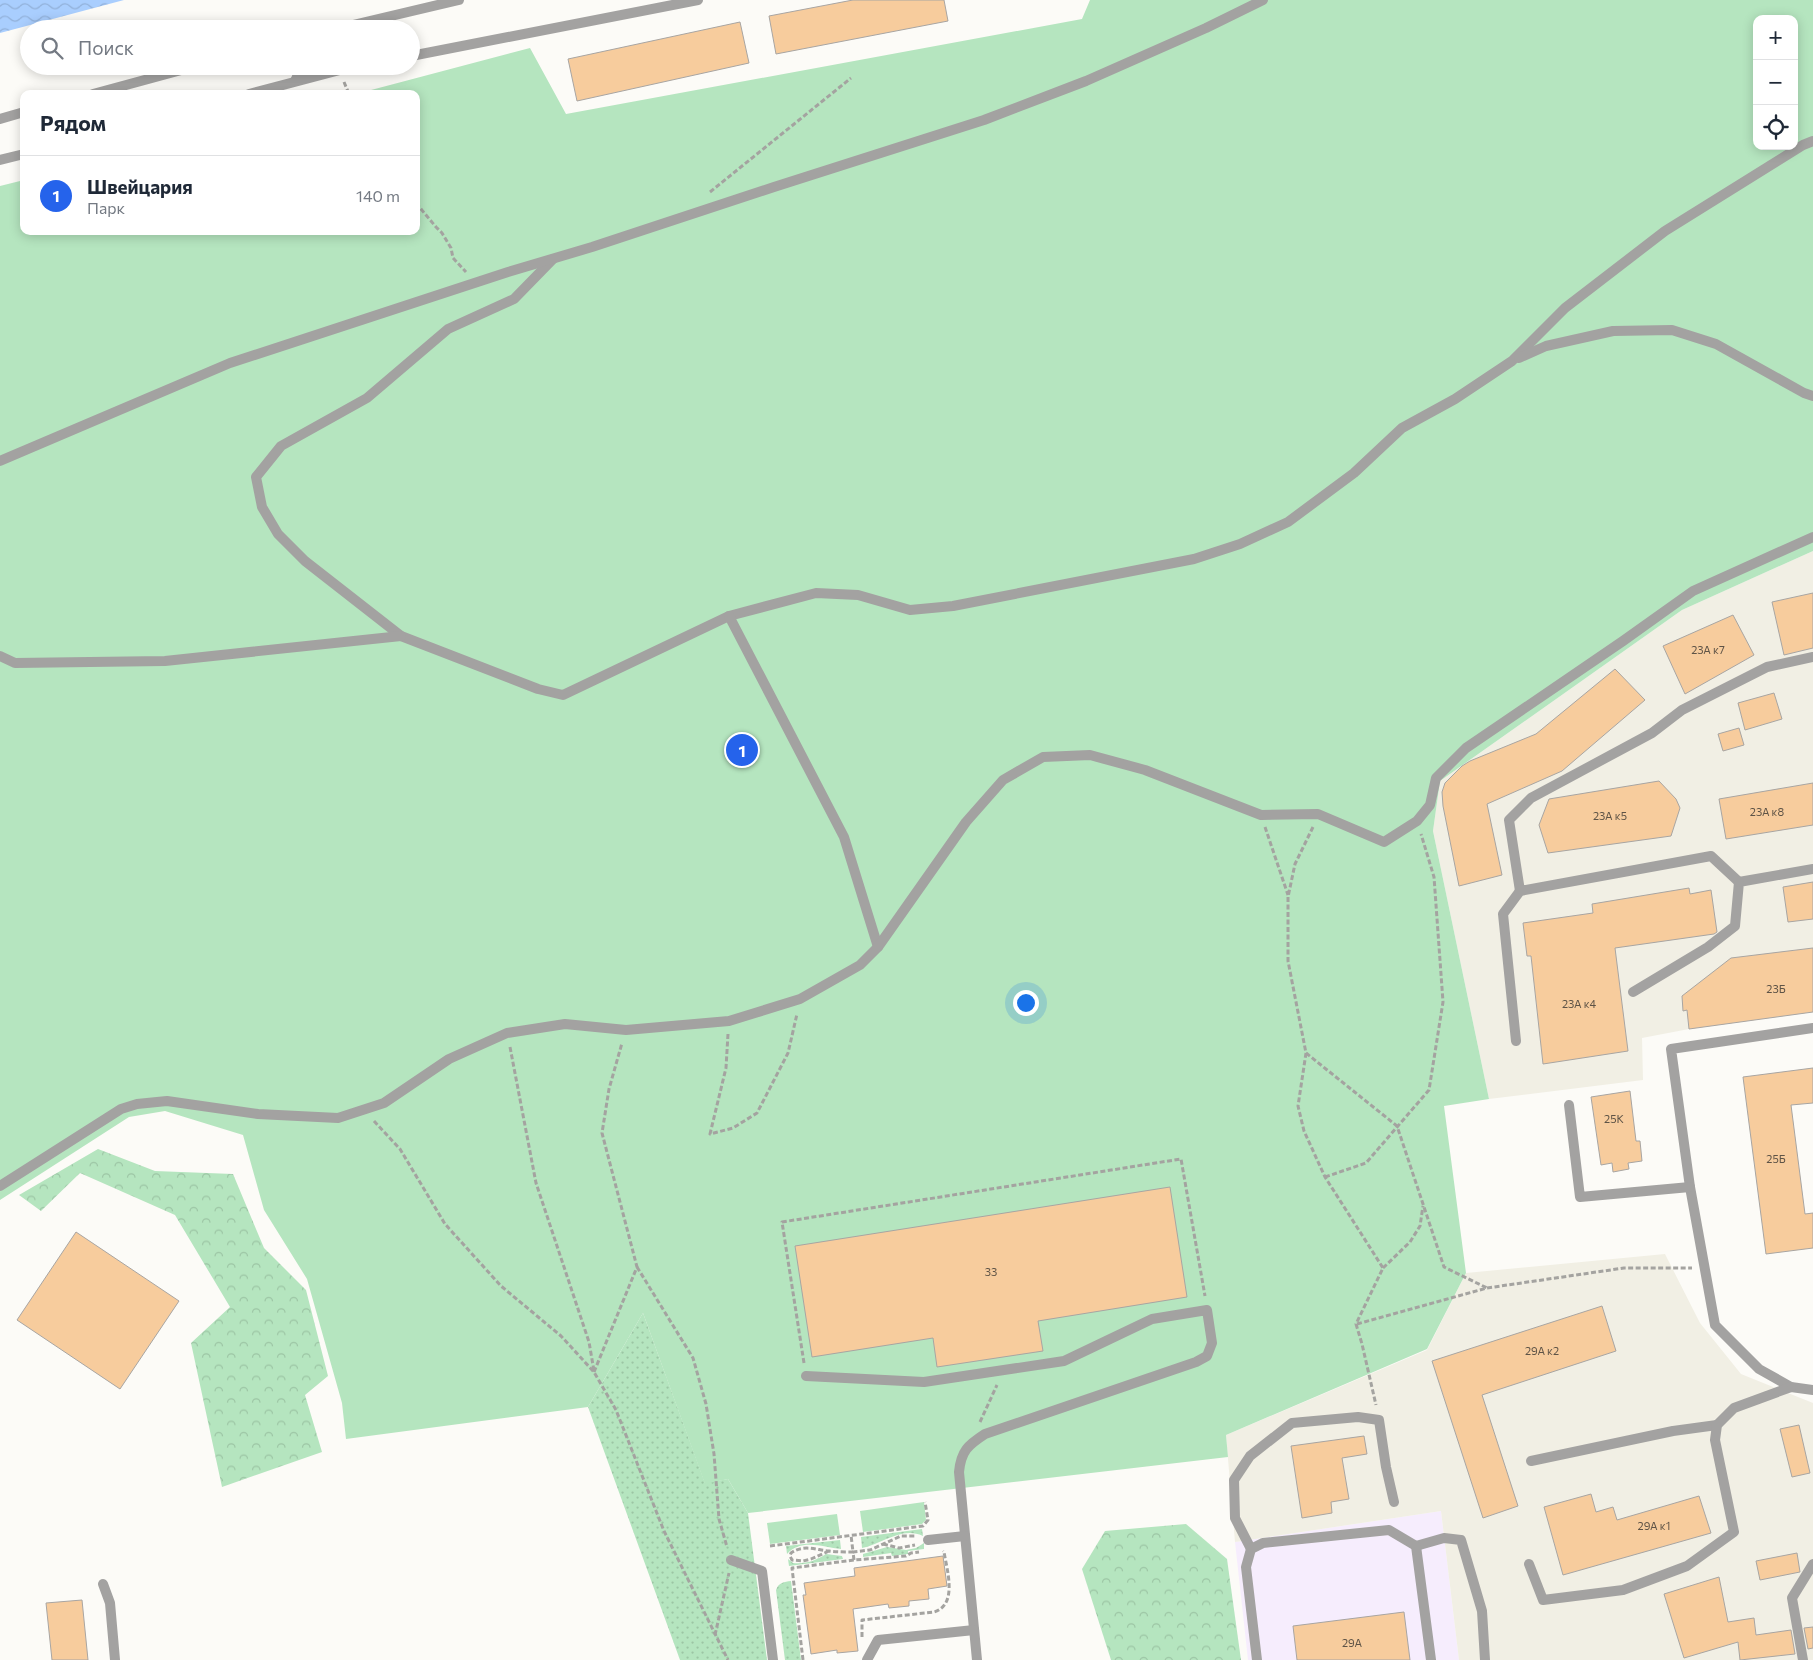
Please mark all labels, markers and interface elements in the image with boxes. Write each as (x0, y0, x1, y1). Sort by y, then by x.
map controls (1753, 15, 1798, 150)
button: + (1753, 15, 1798, 60)
search box (20, 20, 420, 75)
icon: search (38, 34, 66, 62)
text: Поиск (78, 36, 134, 59)
button: − (1753, 60, 1798, 105)
button: locate (1753, 105, 1798, 150)
text: Рядом (40, 110, 106, 135)
text: Швейцария (87, 175, 193, 198)
text: 1 (52, 186, 60, 205)
text: 140 m (356, 186, 400, 205)
text: Парк (87, 198, 125, 217)
house number: 23А к7 (1691, 643, 1725, 656)
pin: 1 (726, 731, 758, 769)
house number: 23А к8 (1750, 805, 1785, 818)
house number: 23А к5 (1593, 809, 1627, 822)
house number: 23Б (1766, 982, 1786, 995)
your location (1013, 990, 1039, 1016)
house number: 23А к4 (1562, 997, 1596, 1010)
house number: 25К (1604, 1112, 1625, 1125)
house number: 25Б (1766, 1152, 1786, 1165)
house number: 33 (985, 1265, 997, 1278)
house number: 29А к2 (1525, 1344, 1559, 1357)
house number: 29А к1 (1638, 1519, 1670, 1532)
house number: 29А (1342, 1636, 1362, 1649)

